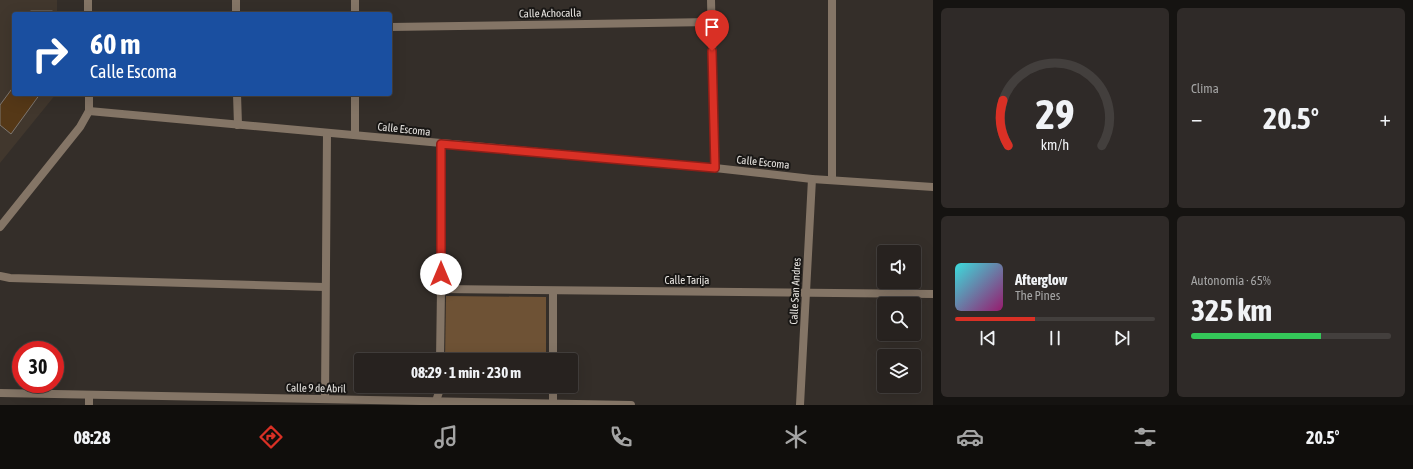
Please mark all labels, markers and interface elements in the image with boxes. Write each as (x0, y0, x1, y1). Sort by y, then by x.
street label: Calle Achocalla (519, 6, 581, 20)
pin (695, 10, 729, 51)
icon: arrive (701, 16, 723, 38)
icon: right (24, 28, 76, 80)
text: 60 m (90, 28, 140, 60)
text: Calle Escoma (90, 61, 177, 82)
text: Clima (1191, 81, 1219, 96)
text: 29 (1035, 90, 1075, 138)
text: 20.5° (1263, 101, 1319, 135)
text: − (1191, 105, 1202, 131)
text: + (1380, 105, 1391, 131)
street label: Calle Escoma (377, 120, 431, 138)
text: km/h (1041, 136, 1069, 152)
street label: Calle Escoma (736, 153, 790, 171)
map controls (877, 245, 921, 393)
button: sound (877, 245, 921, 289)
position arrow (420, 253, 462, 295)
street label: Calle San Andres (787, 257, 803, 325)
text: Afterglow (1015, 271, 1068, 288)
text: Autonomía · 65% (1191, 273, 1271, 288)
street label: Calle Tarija (665, 274, 709, 286)
text: The Pines (1015, 288, 1060, 303)
text: 325 km (1191, 293, 1272, 327)
button: search (877, 297, 921, 341)
icon: previous (977, 327, 999, 349)
icon: pause (1044, 327, 1066, 349)
icon: next (1111, 327, 1133, 349)
speed limit sign: 30 (12, 341, 64, 393)
button: layers (877, 349, 921, 393)
text: 08:29 · 1 min · 230 m (411, 364, 521, 381)
street label: Calle 9 de Abril (286, 381, 346, 395)
icon: directions (257, 423, 285, 451)
icon: music (432, 423, 460, 451)
icon: phone (607, 423, 635, 451)
icon: climate (782, 423, 810, 451)
icon: car (956, 423, 984, 451)
icon: filters (1131, 423, 1159, 451)
text: 08:28 (73, 427, 110, 448)
text: 20.5° (1306, 427, 1340, 448)

